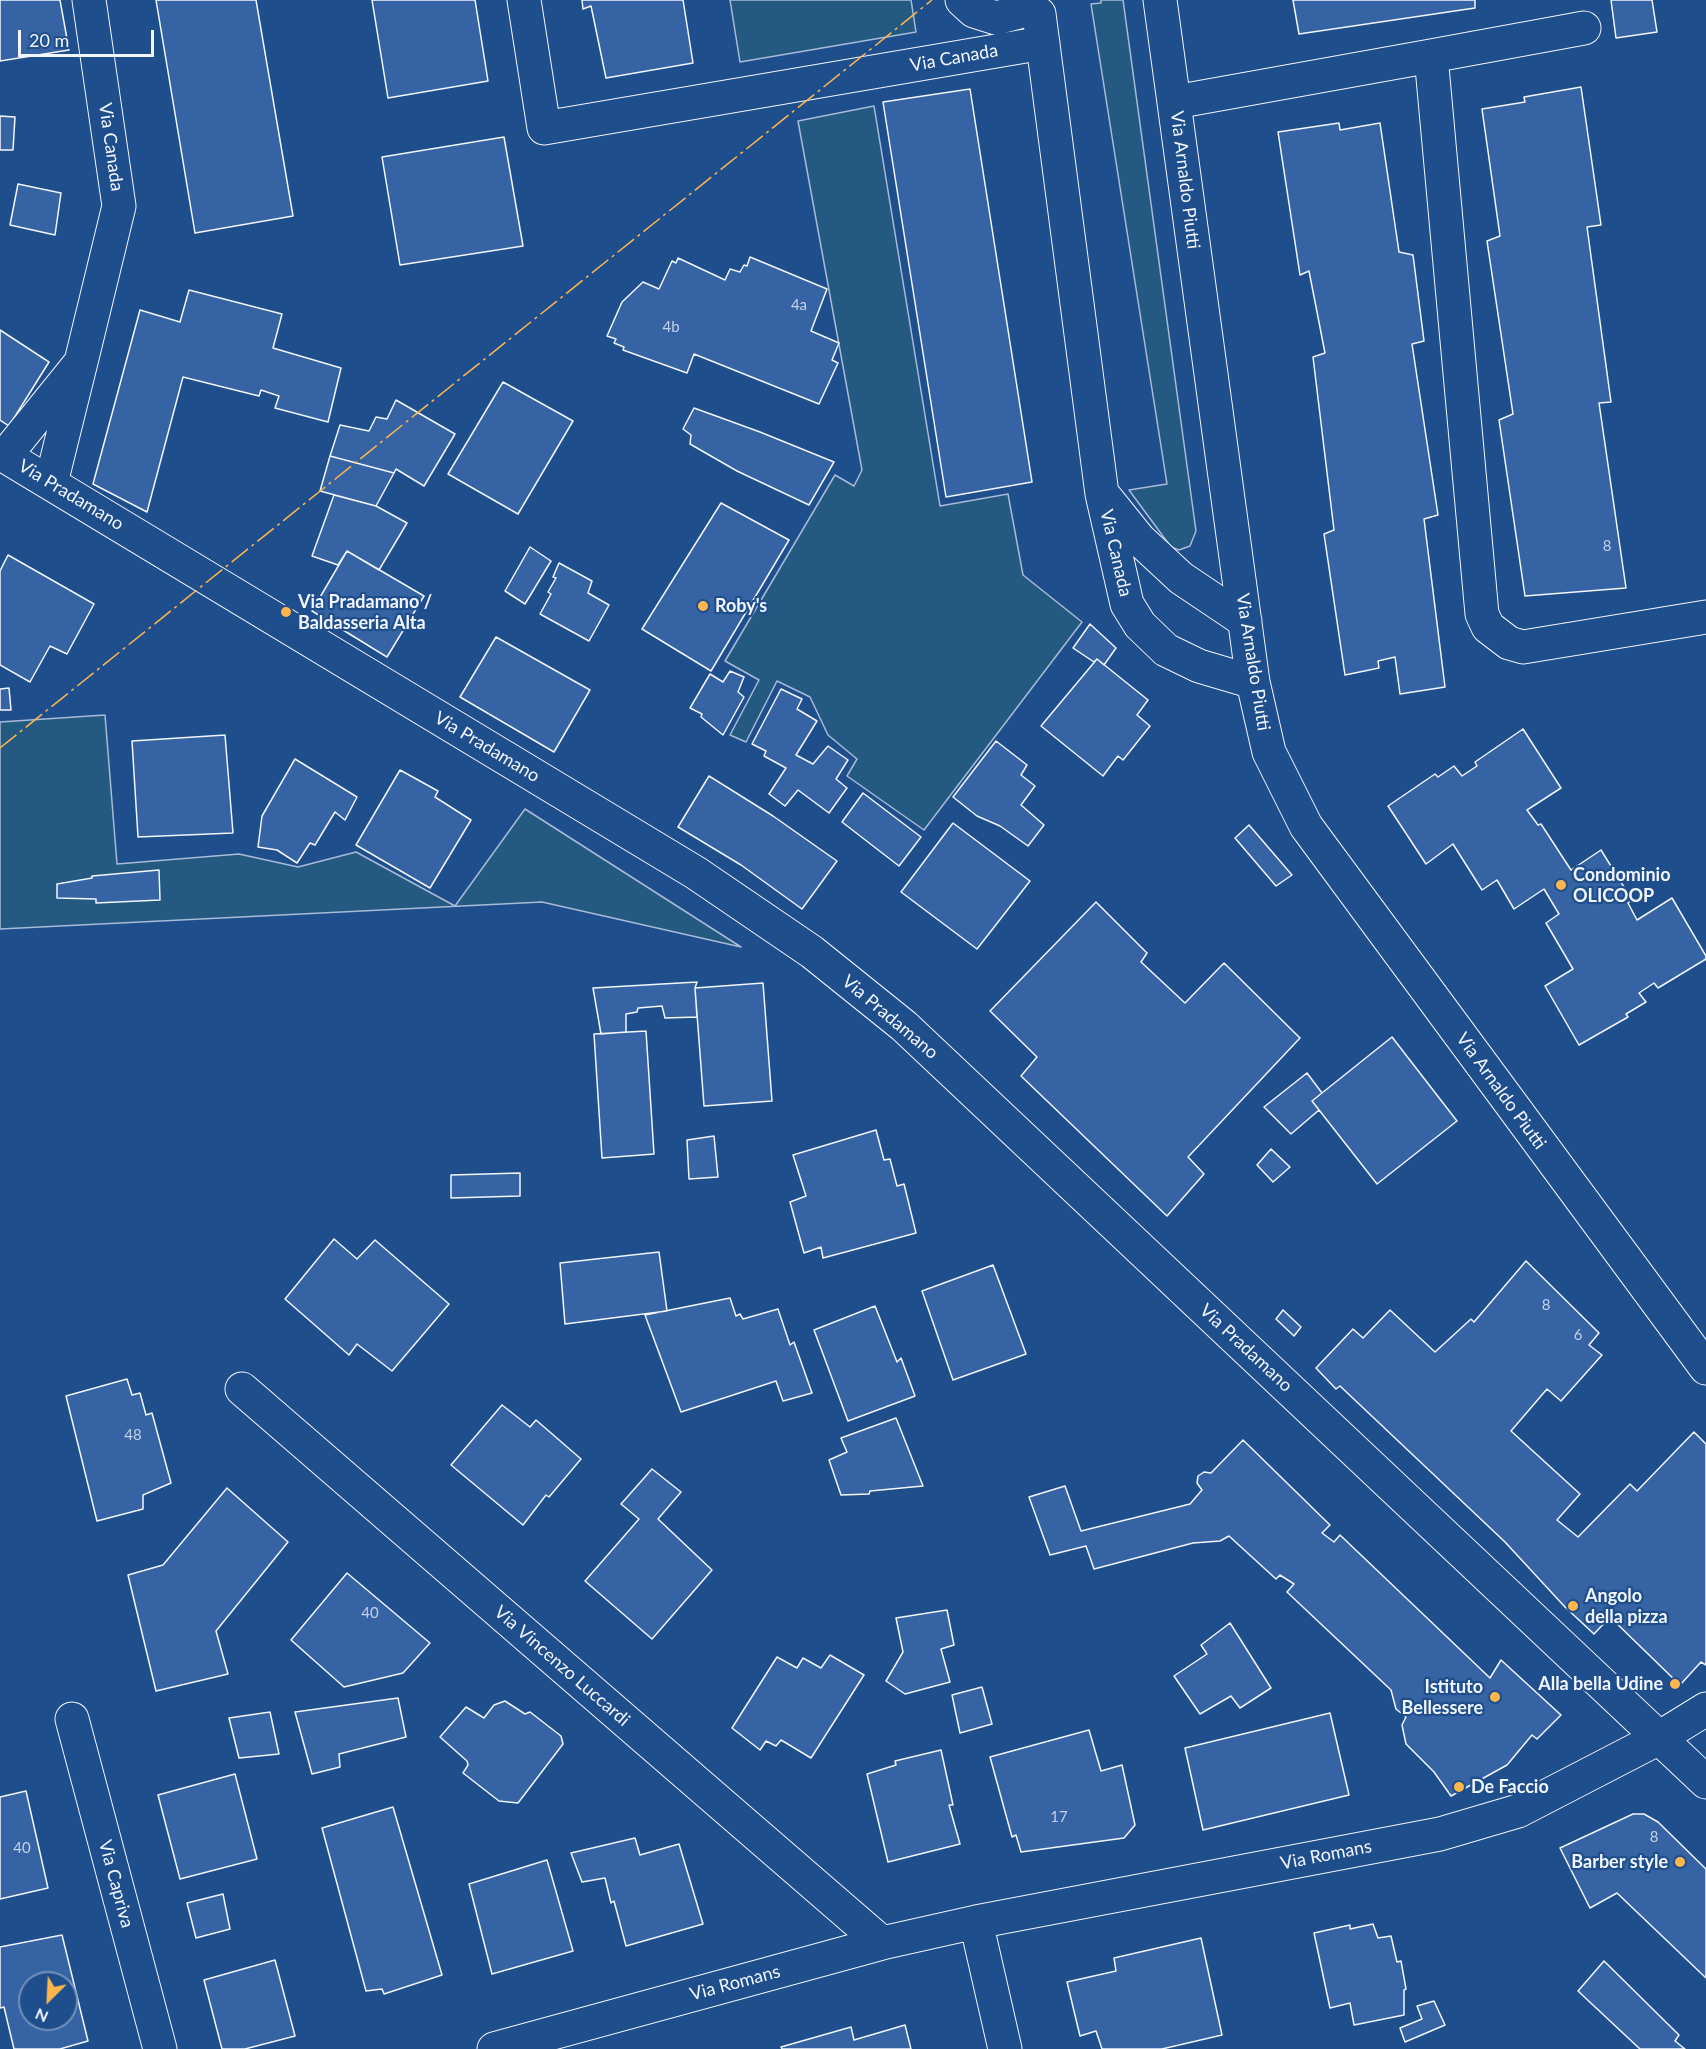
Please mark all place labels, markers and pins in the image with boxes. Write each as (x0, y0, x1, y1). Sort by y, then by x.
place label: Via Pradamano / Baldasseria Alta (298, 591, 432, 634)
place label: Roby's (715, 595, 767, 617)
marker: Roby's (696, 599, 710, 613)
marker: Via Pradamano / Baldasseria Alta (279, 605, 293, 619)
place label: Condominio OLICOOP (1573, 864, 1670, 906)
marker: Condominio OLICOOP (1554, 878, 1568, 892)
place label: Angolo della pizza (1585, 1585, 1668, 1628)
marker: Angolo della pizza (1566, 1599, 1580, 1613)
place label: Alla bella Udine (1538, 1673, 1663, 1695)
place label: Istituto Bellessere (1402, 1676, 1483, 1718)
marker: Alla bella Udine (1668, 1677, 1682, 1691)
marker: Istituto Bellessere (1488, 1690, 1502, 1704)
place label: De Faccio (1471, 1776, 1549, 1798)
marker: De Faccio (1452, 1780, 1466, 1794)
place label: Barber style (1571, 1851, 1668, 1873)
marker: Barber style (1673, 1855, 1687, 1869)

